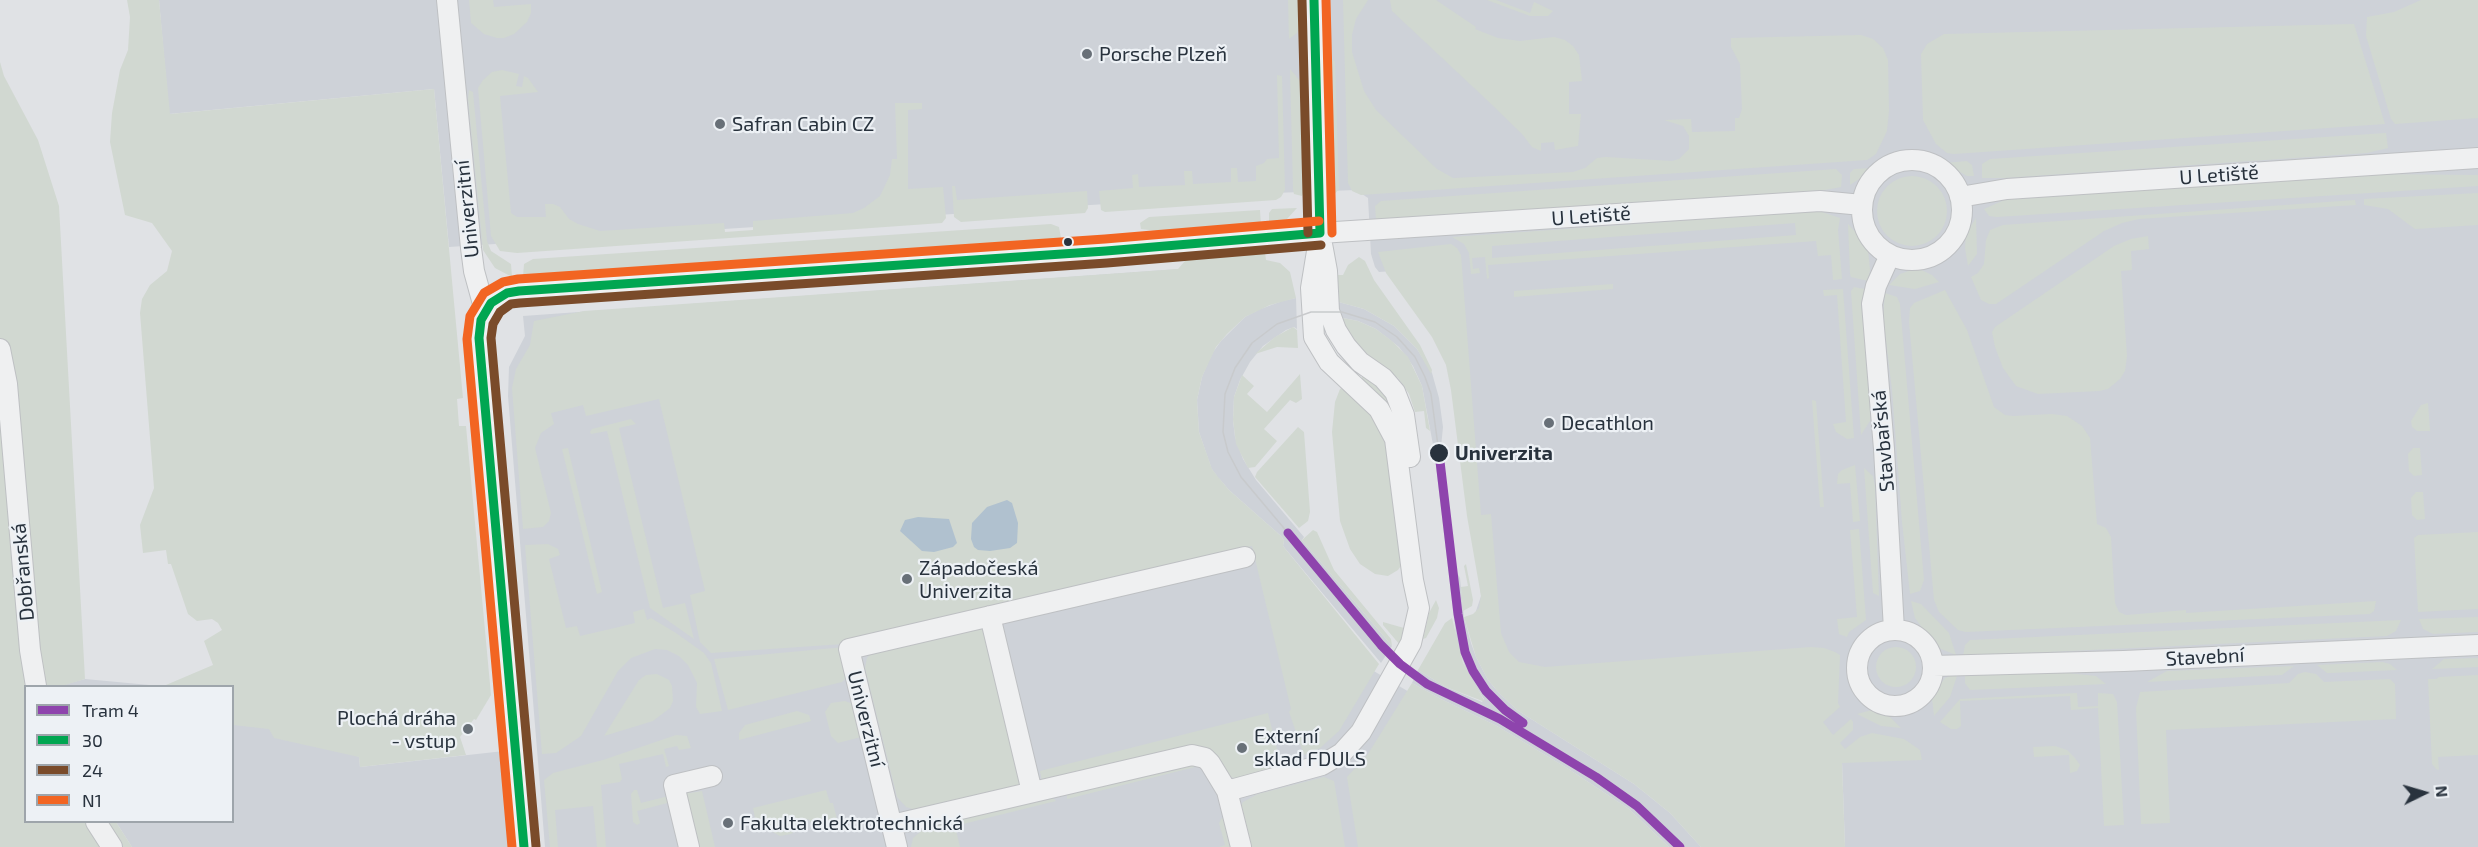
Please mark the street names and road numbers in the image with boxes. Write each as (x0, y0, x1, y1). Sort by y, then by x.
street label: Univerzitní (450, 159, 484, 259)
street label: U Letiště (2178, 160, 2260, 190)
street label: U Letiště (1550, 201, 1632, 231)
street label: Stavbařská (1867, 389, 1899, 493)
street label: Dobřanská (7, 522, 39, 622)
street label: Stavební (2165, 643, 2245, 671)
street label: Univerzitní (842, 668, 890, 770)

